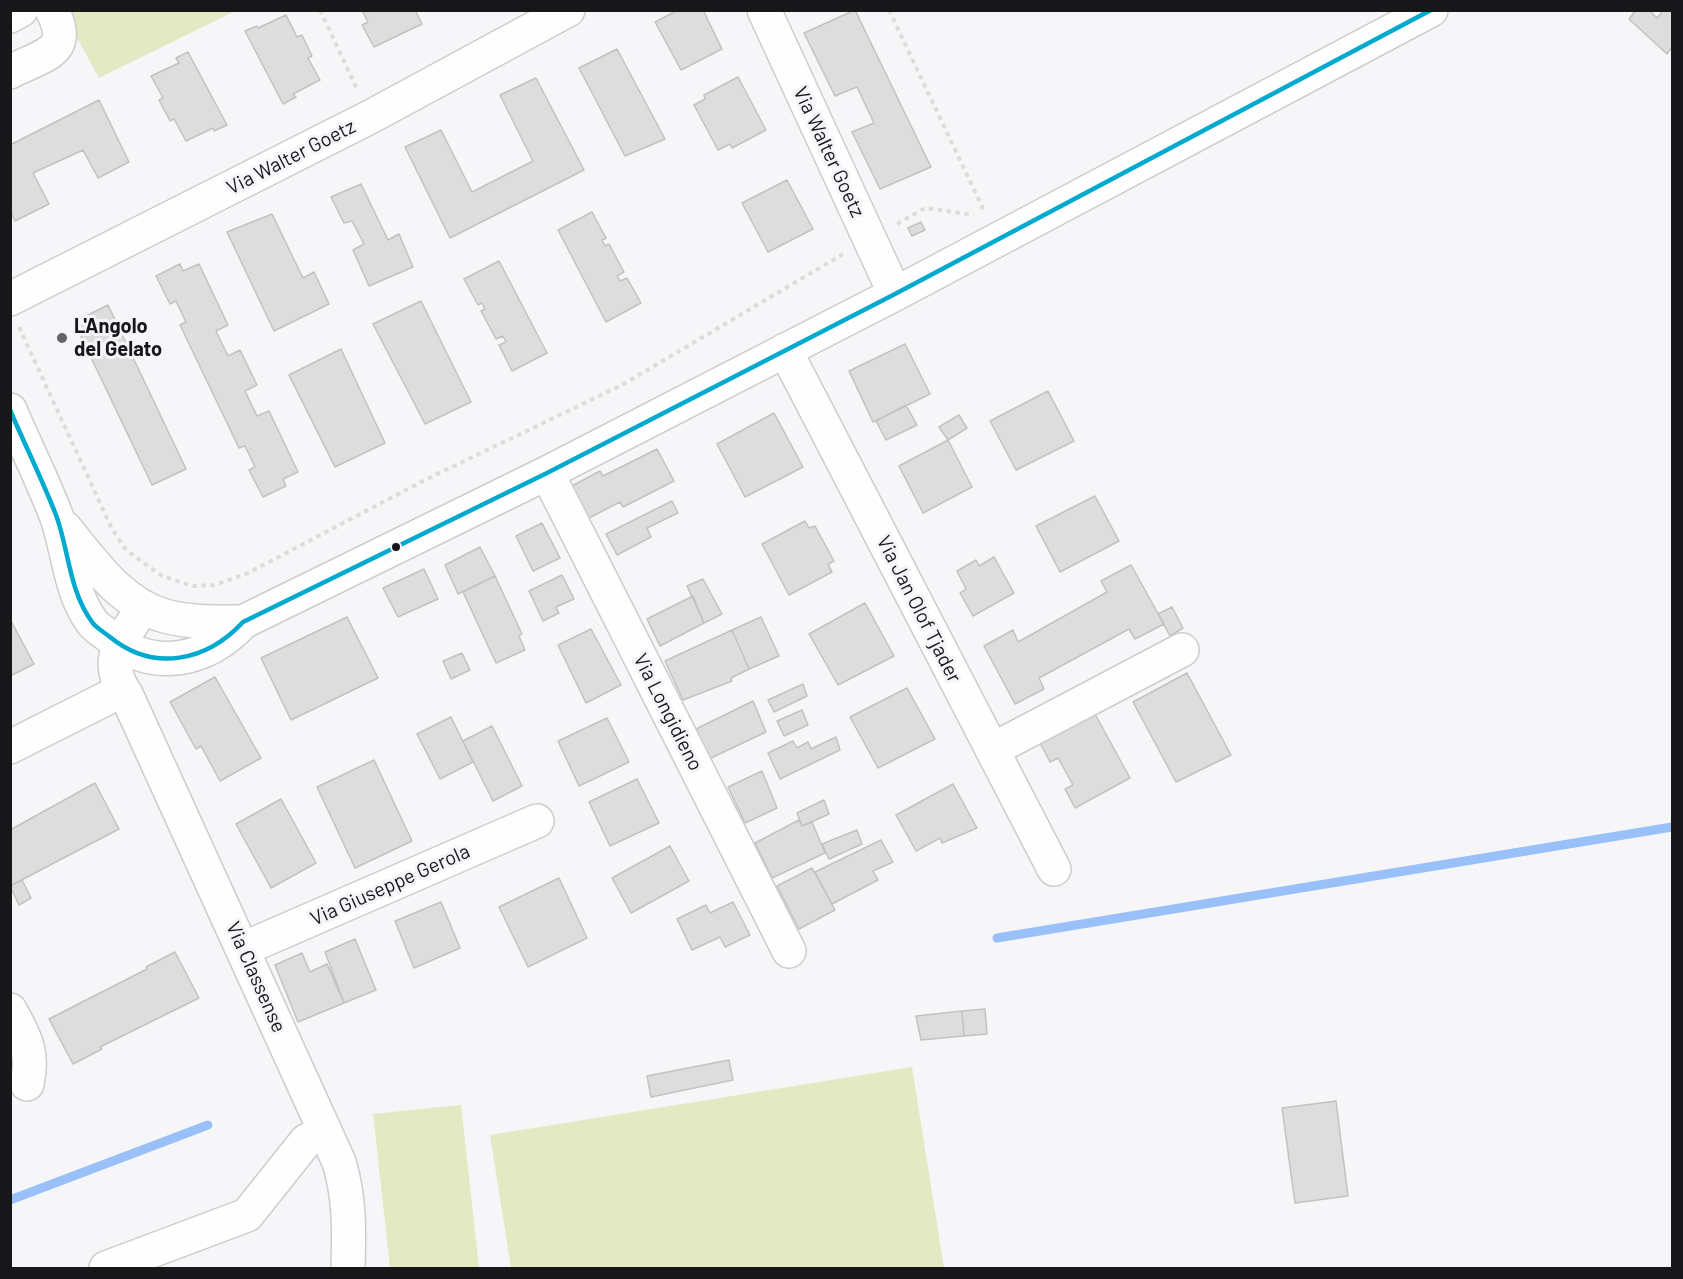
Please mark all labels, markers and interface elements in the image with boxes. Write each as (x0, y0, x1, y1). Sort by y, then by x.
street label: Via Walter Goetz (788, 83, 870, 221)
street label: Via Walter Goetz (223, 114, 359, 200)
place label: L'Angolo del Gelato (74, 314, 162, 361)
marker: L'Angolo del Gelato (55, 331, 69, 345)
street label: Via Jan Olof Tjader (872, 531, 966, 687)
unlabelled marker (390, 541, 402, 553)
street label: Via Longidieno (628, 649, 708, 775)
street label: Via Giuseppe Gerola (307, 839, 473, 931)
street label: Via Classense (221, 918, 291, 1036)

